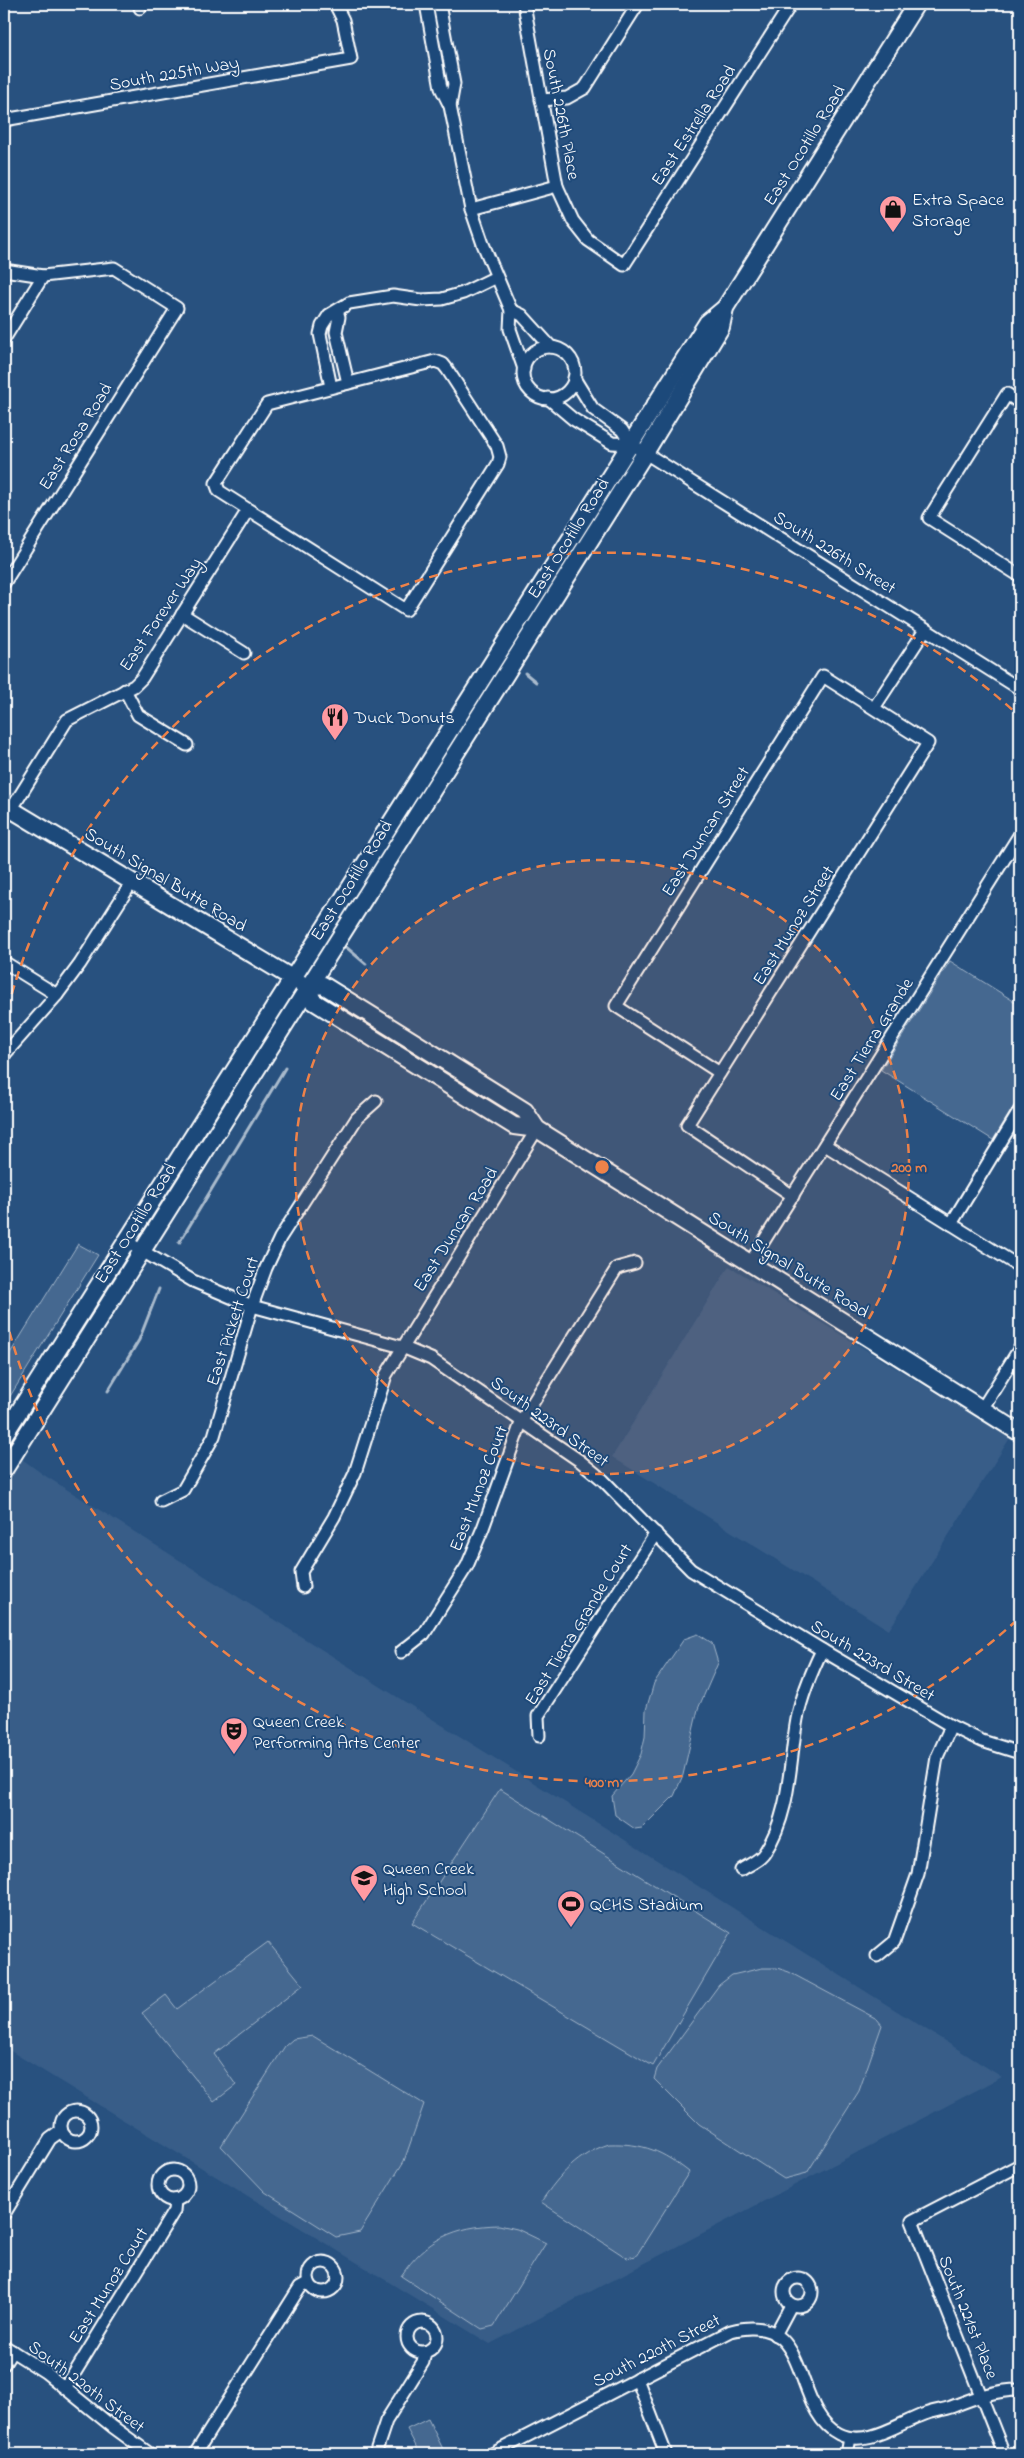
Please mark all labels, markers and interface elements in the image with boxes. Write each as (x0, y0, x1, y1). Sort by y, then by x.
street label: South 226th Place (535, 46, 586, 183)
street label: South 225th Way (107, 51, 241, 99)
street label: East Estrella Road (646, 60, 744, 192)
street label: East Ocotillo Road (758, 81, 853, 211)
place label: Extra Space Storage (912, 188, 1005, 236)
shop icon: Extra Space Storage (878, 194, 908, 233)
street label: East Rosa Road (33, 378, 120, 496)
street label: East Ocotillo Road (522, 474, 617, 604)
street label: South 226th Street (767, 505, 900, 602)
street label: East Forever Way (114, 553, 210, 677)
restaurant icon: Duck Donuts (320, 702, 350, 741)
place label: Duck Donuts (353, 706, 455, 732)
street label: East Duncan Street (656, 762, 757, 902)
street label: East Ocotillo Road (305, 816, 400, 946)
street label: South Signal Butte Road (78, 822, 251, 940)
street label: East Munoz Street (747, 861, 842, 991)
street label: East Tierra Grande (824, 973, 922, 1107)
text: 200 m (890, 1157, 927, 1179)
centre of rings (593, 1158, 611, 1176)
street label: East Ocotillo Road (89, 1159, 184, 1289)
street label: East Duncan Road (408, 1163, 506, 1298)
street label: South Signal Butte Road (702, 1206, 873, 1327)
street label: East Pickett Court (201, 1254, 267, 1390)
street label: South 223rd Street (484, 1371, 614, 1475)
street label: East Munoz Court (444, 1422, 516, 1555)
street label: East Tierra Grande Court (519, 1539, 640, 1711)
street label: South 223rd Street (805, 1614, 939, 1709)
place label: Queen Creek Performing Arts Center (253, 1710, 420, 1758)
theatre icon: Queen Creek Performing Arts Center (219, 1716, 249, 1755)
text: 400 m (584, 1772, 620, 1794)
place label: Queen Creek High School (383, 1857, 474, 1905)
school or university icon: Queen Creek High School (349, 1863, 379, 1902)
sports icon: QCHS Stadium (556, 1889, 586, 1928)
place label: QCHS Stadium (590, 1893, 703, 1919)
street label: East Munoz Court (63, 2223, 156, 2349)
street label: South 221st Place (930, 2252, 1004, 2385)
street label: South 220th Street (588, 2308, 725, 2395)
street label: South 220th Street (22, 2335, 150, 2440)

